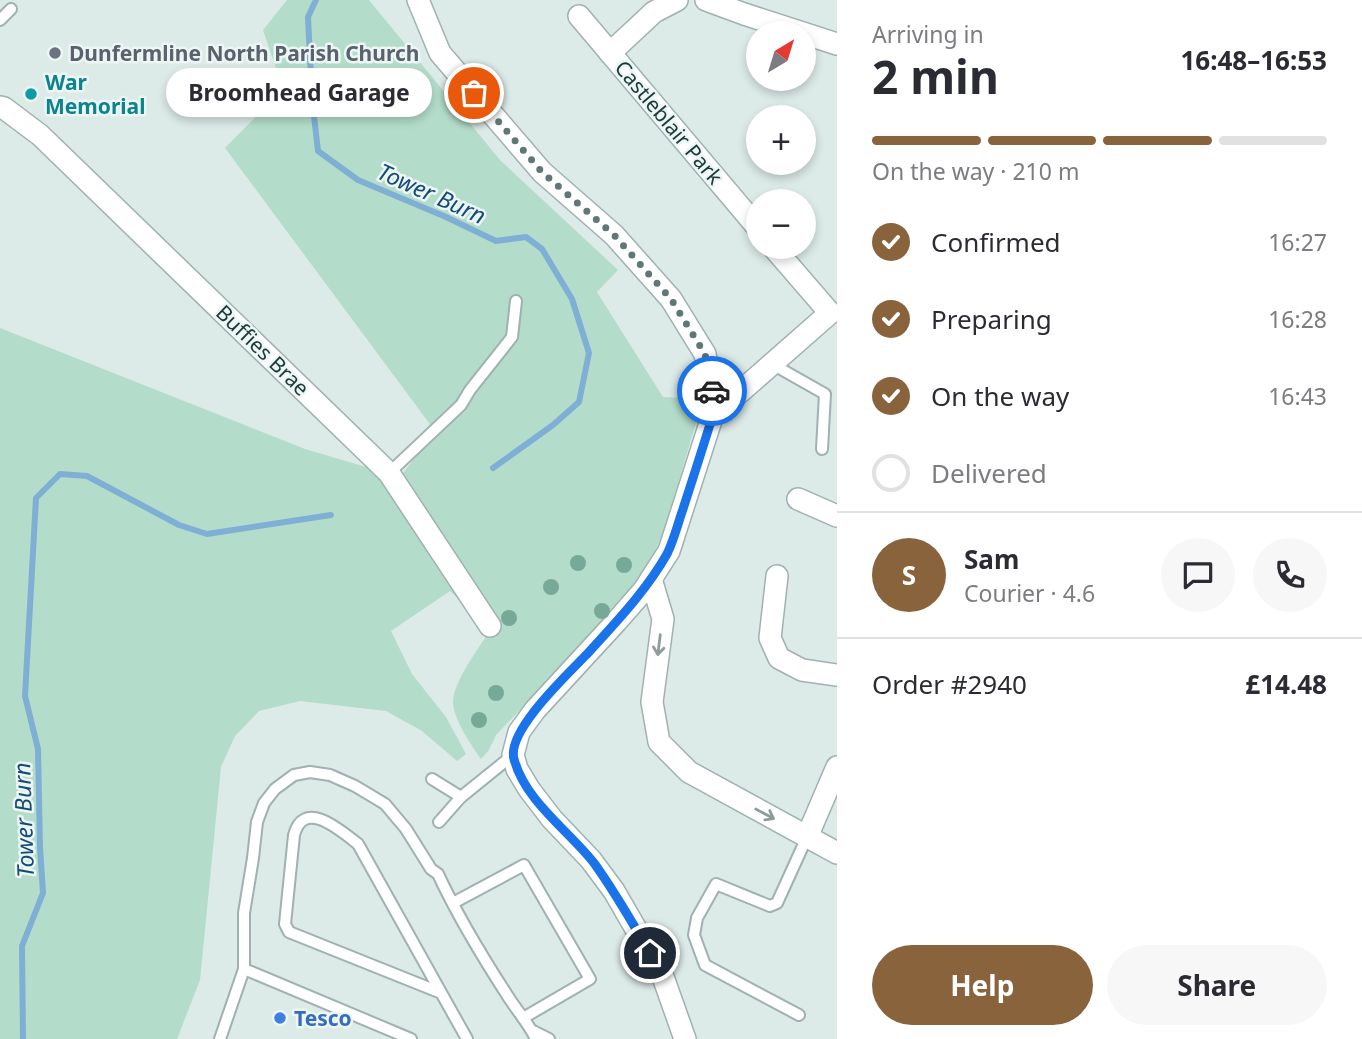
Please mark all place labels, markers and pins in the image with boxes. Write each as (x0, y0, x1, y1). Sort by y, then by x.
place label: Dunfermline North Parish Church (69, 39, 419, 67)
marker: Dunfermline North Parish Church (47, 45, 63, 61)
pin (444, 63, 504, 123)
place label: War Memorial (45, 68, 145, 120)
callout: Broomhead Garage (166, 68, 432, 118)
marker: War Memorial (23, 86, 39, 102)
pin (620, 923, 680, 983)
place label: Tesco (294, 1004, 352, 1032)
marker: Tesco (272, 1010, 288, 1026)

